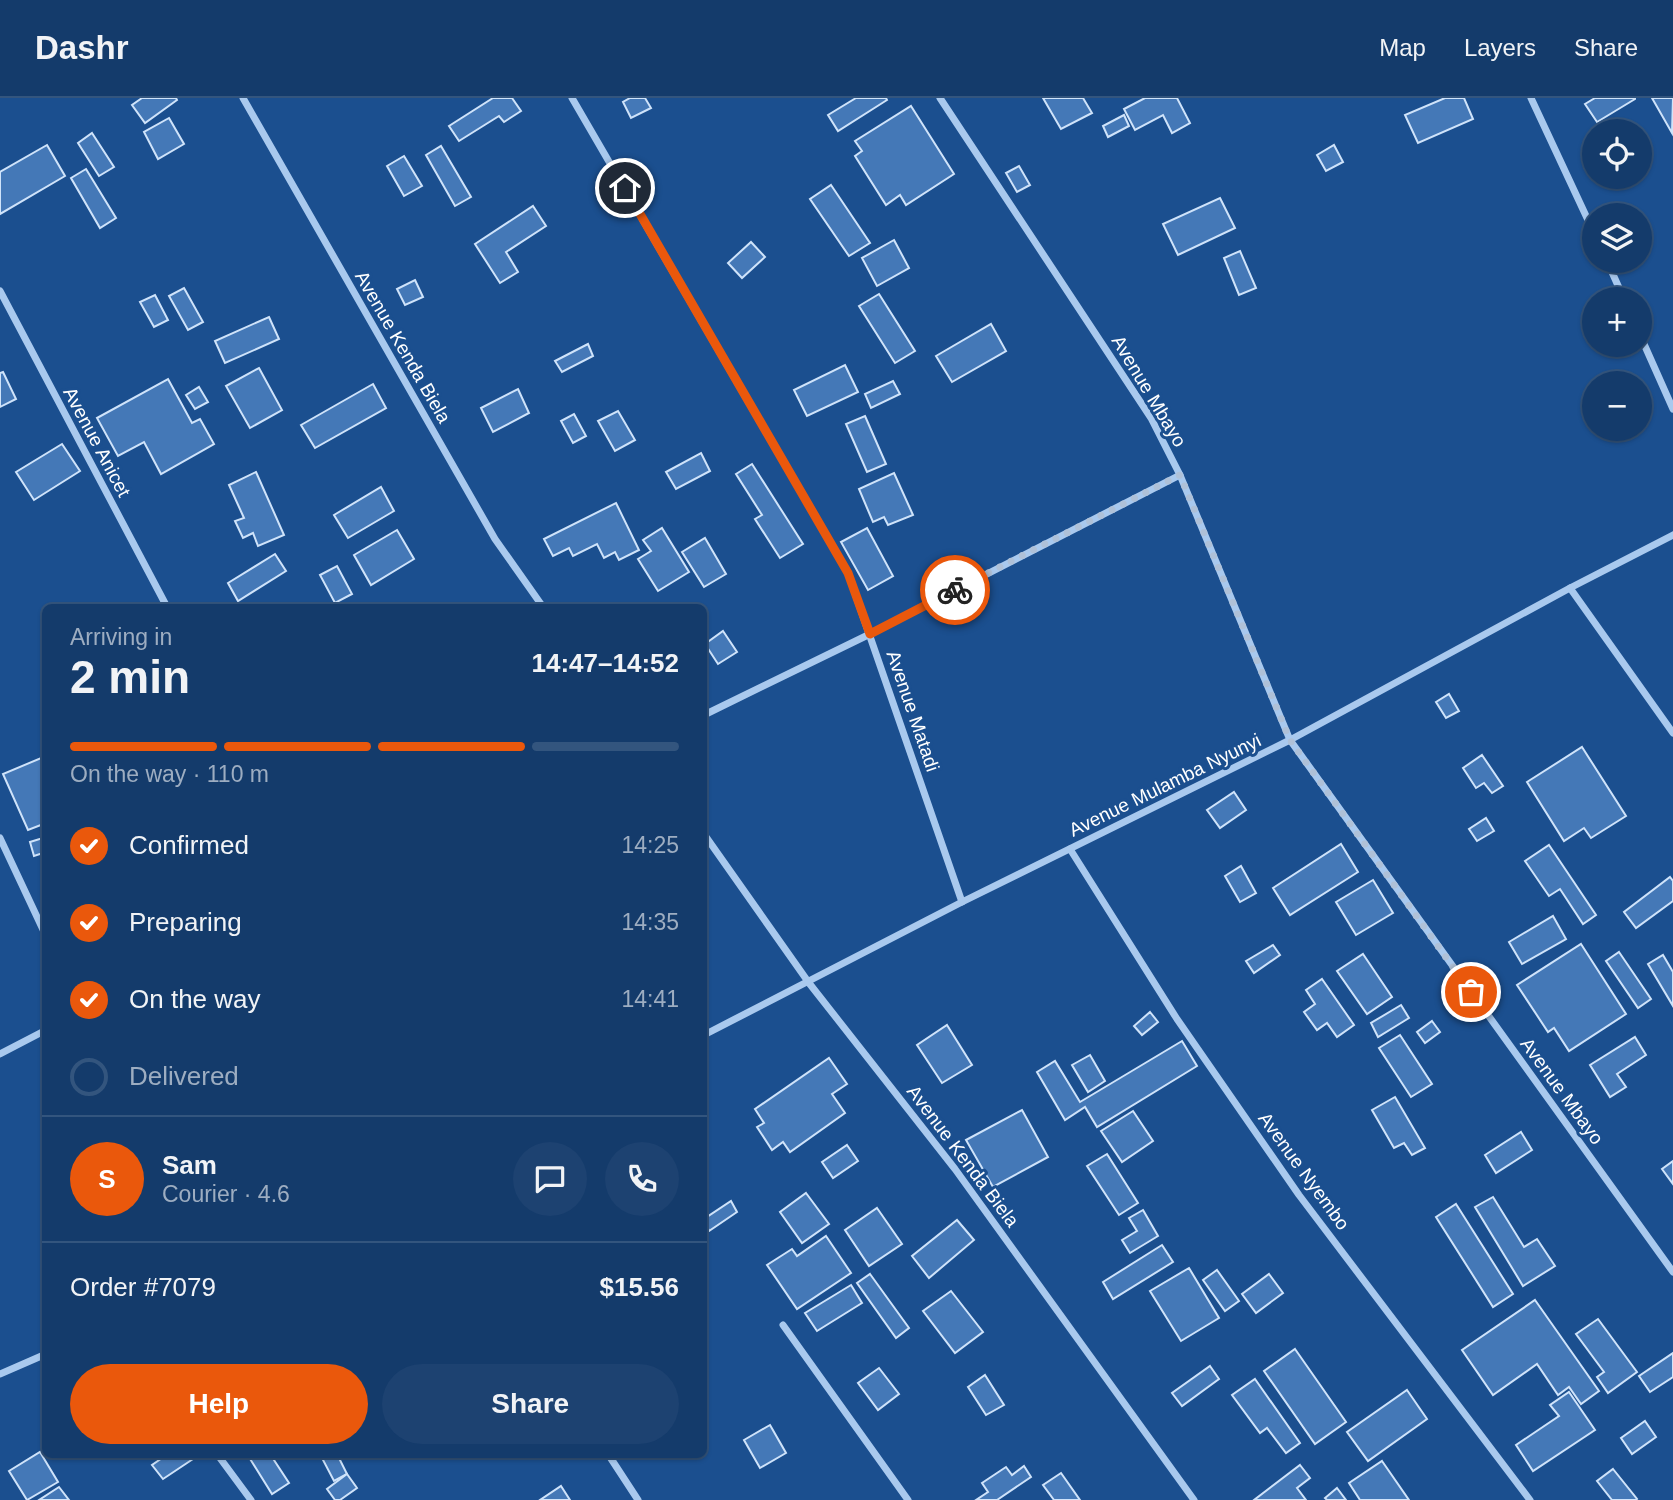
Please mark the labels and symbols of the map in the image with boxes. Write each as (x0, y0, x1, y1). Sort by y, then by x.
pin (595, 158, 655, 218)
street label: Avenue Kenda Biela (351, 267, 455, 427)
street label: Avenue Mbayo (1107, 331, 1191, 451)
street label: Avenue Anicet (59, 384, 135, 501)
courier (920, 555, 990, 625)
street label: Avenue Matadi (882, 648, 944, 774)
street label: Avenue Mulamba Nyunyi (1066, 729, 1264, 841)
pin (1441, 962, 1501, 1022)
street label: Avenue Mbayo (1516, 1034, 1608, 1148)
street label: Avenue Kenda Biela (903, 1081, 1023, 1231)
street label: Avenue Nyembo (1254, 1108, 1354, 1234)

